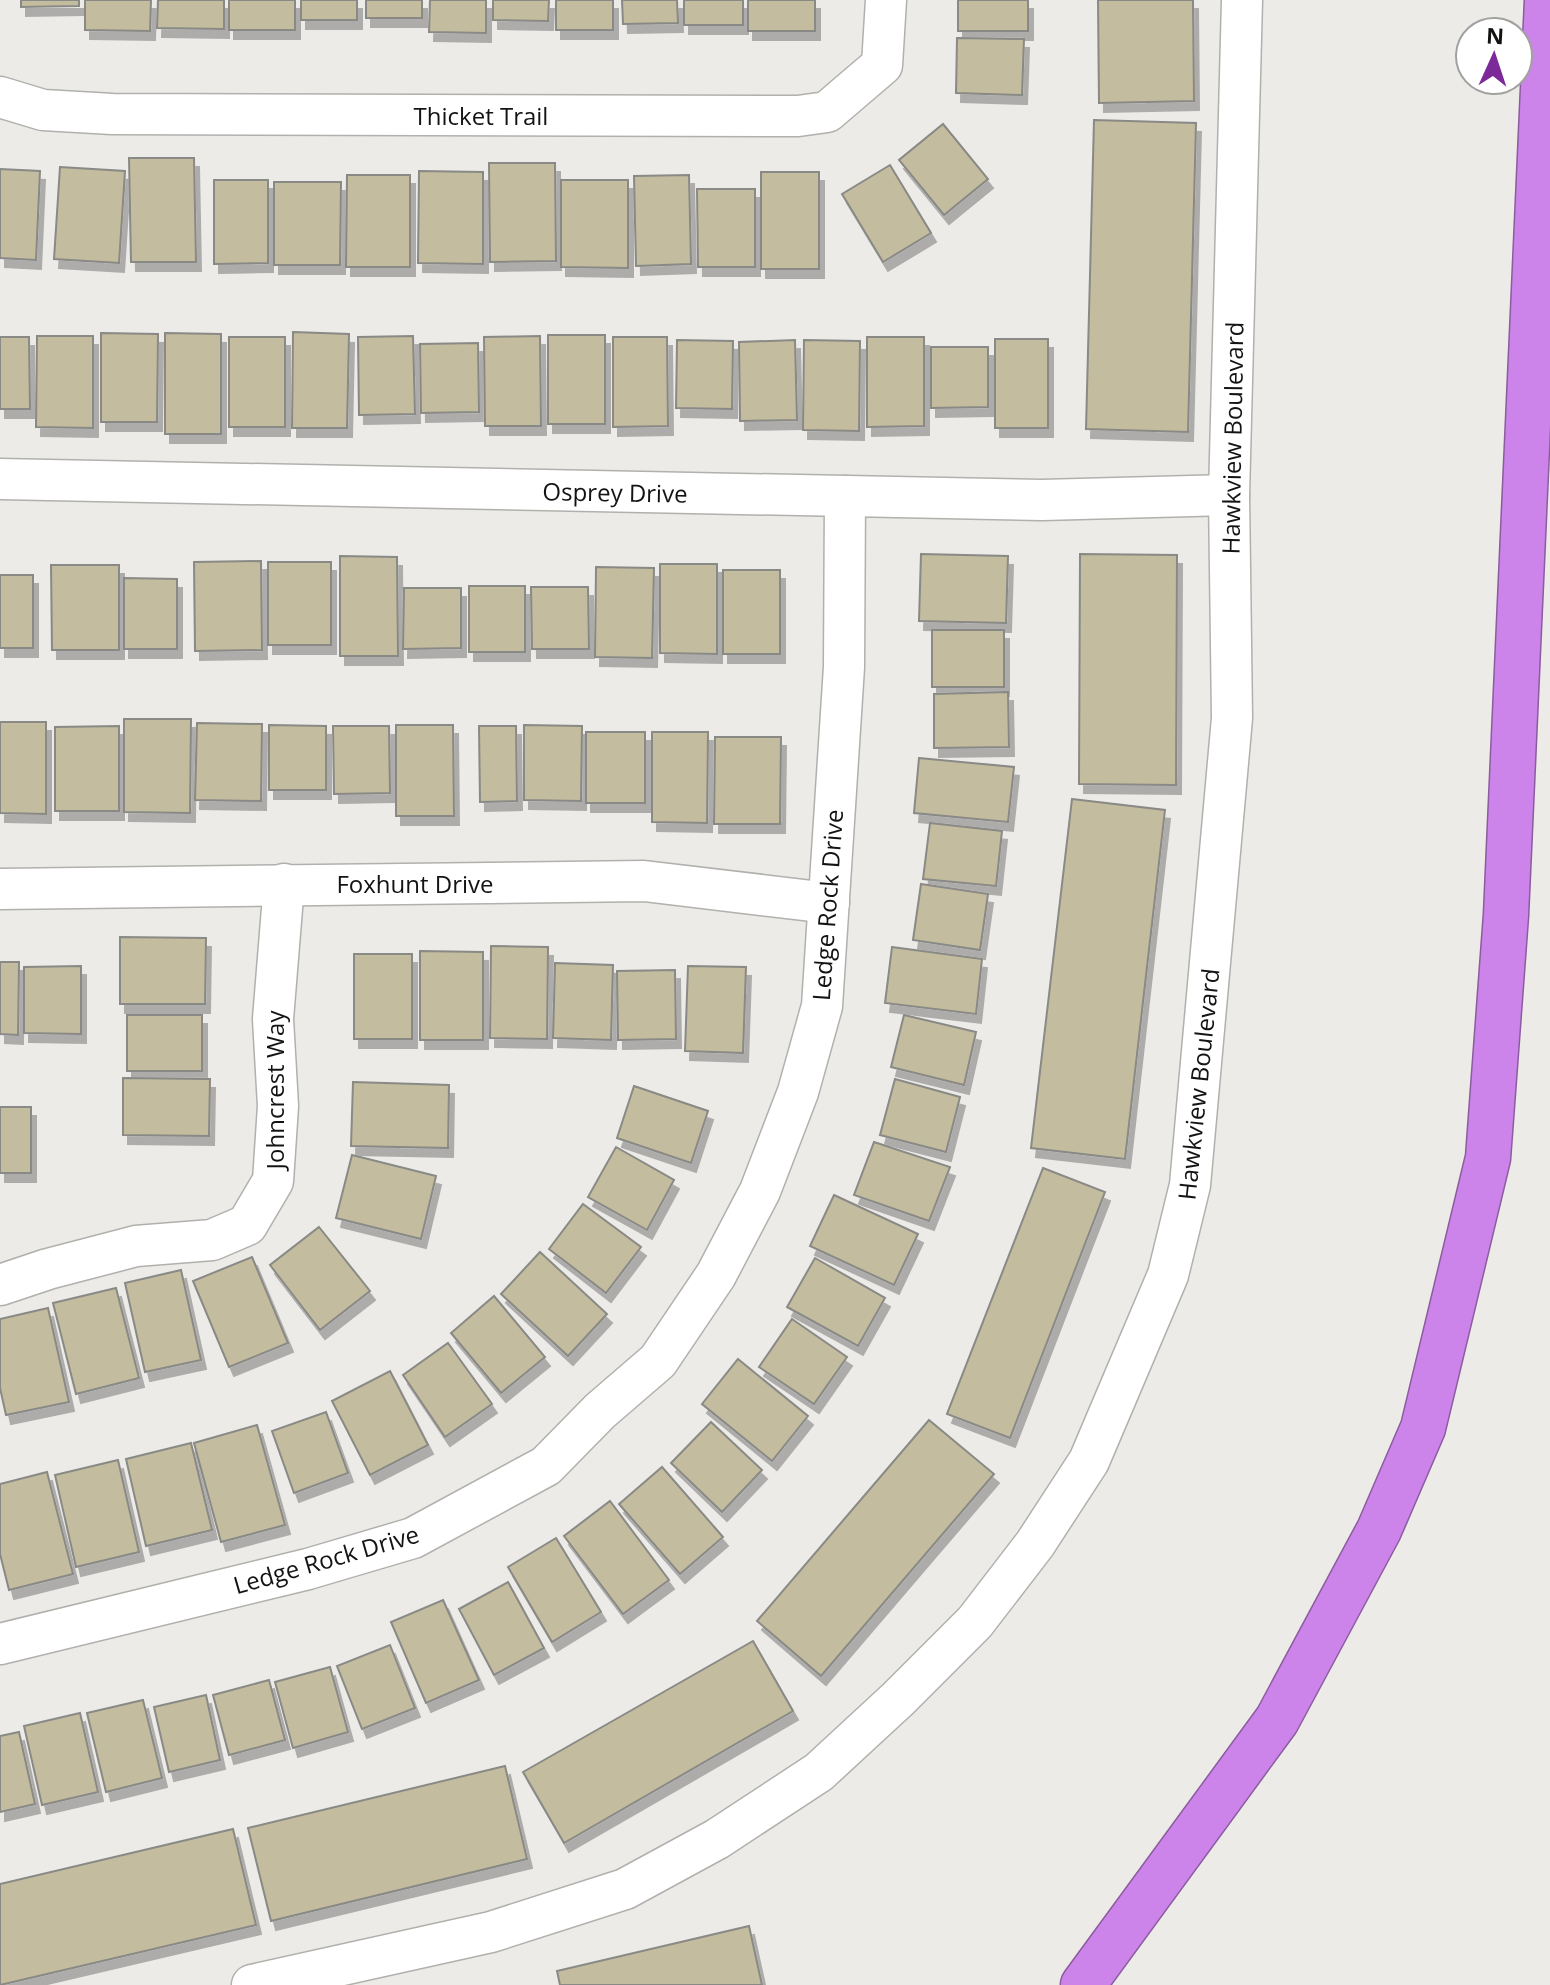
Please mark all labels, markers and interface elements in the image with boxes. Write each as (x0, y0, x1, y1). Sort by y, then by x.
north arrow (1454, 16, 1534, 96)
text: N (1485, 20, 1505, 50)
street label: Thicket Trail (414, 99, 548, 132)
street label: Hawkview Boulevard (1213, 321, 1251, 555)
street label: Osprey Drive (542, 474, 688, 510)
street label: Ledge Rock Drive (804, 808, 850, 1002)
street label: Foxhunt Drive (336, 867, 494, 900)
street label: Hawkview Boulevard (1169, 967, 1227, 1201)
street label: Johncrest Way (258, 1010, 291, 1171)
street label: Ledge Rock Drive (229, 1517, 423, 1601)

